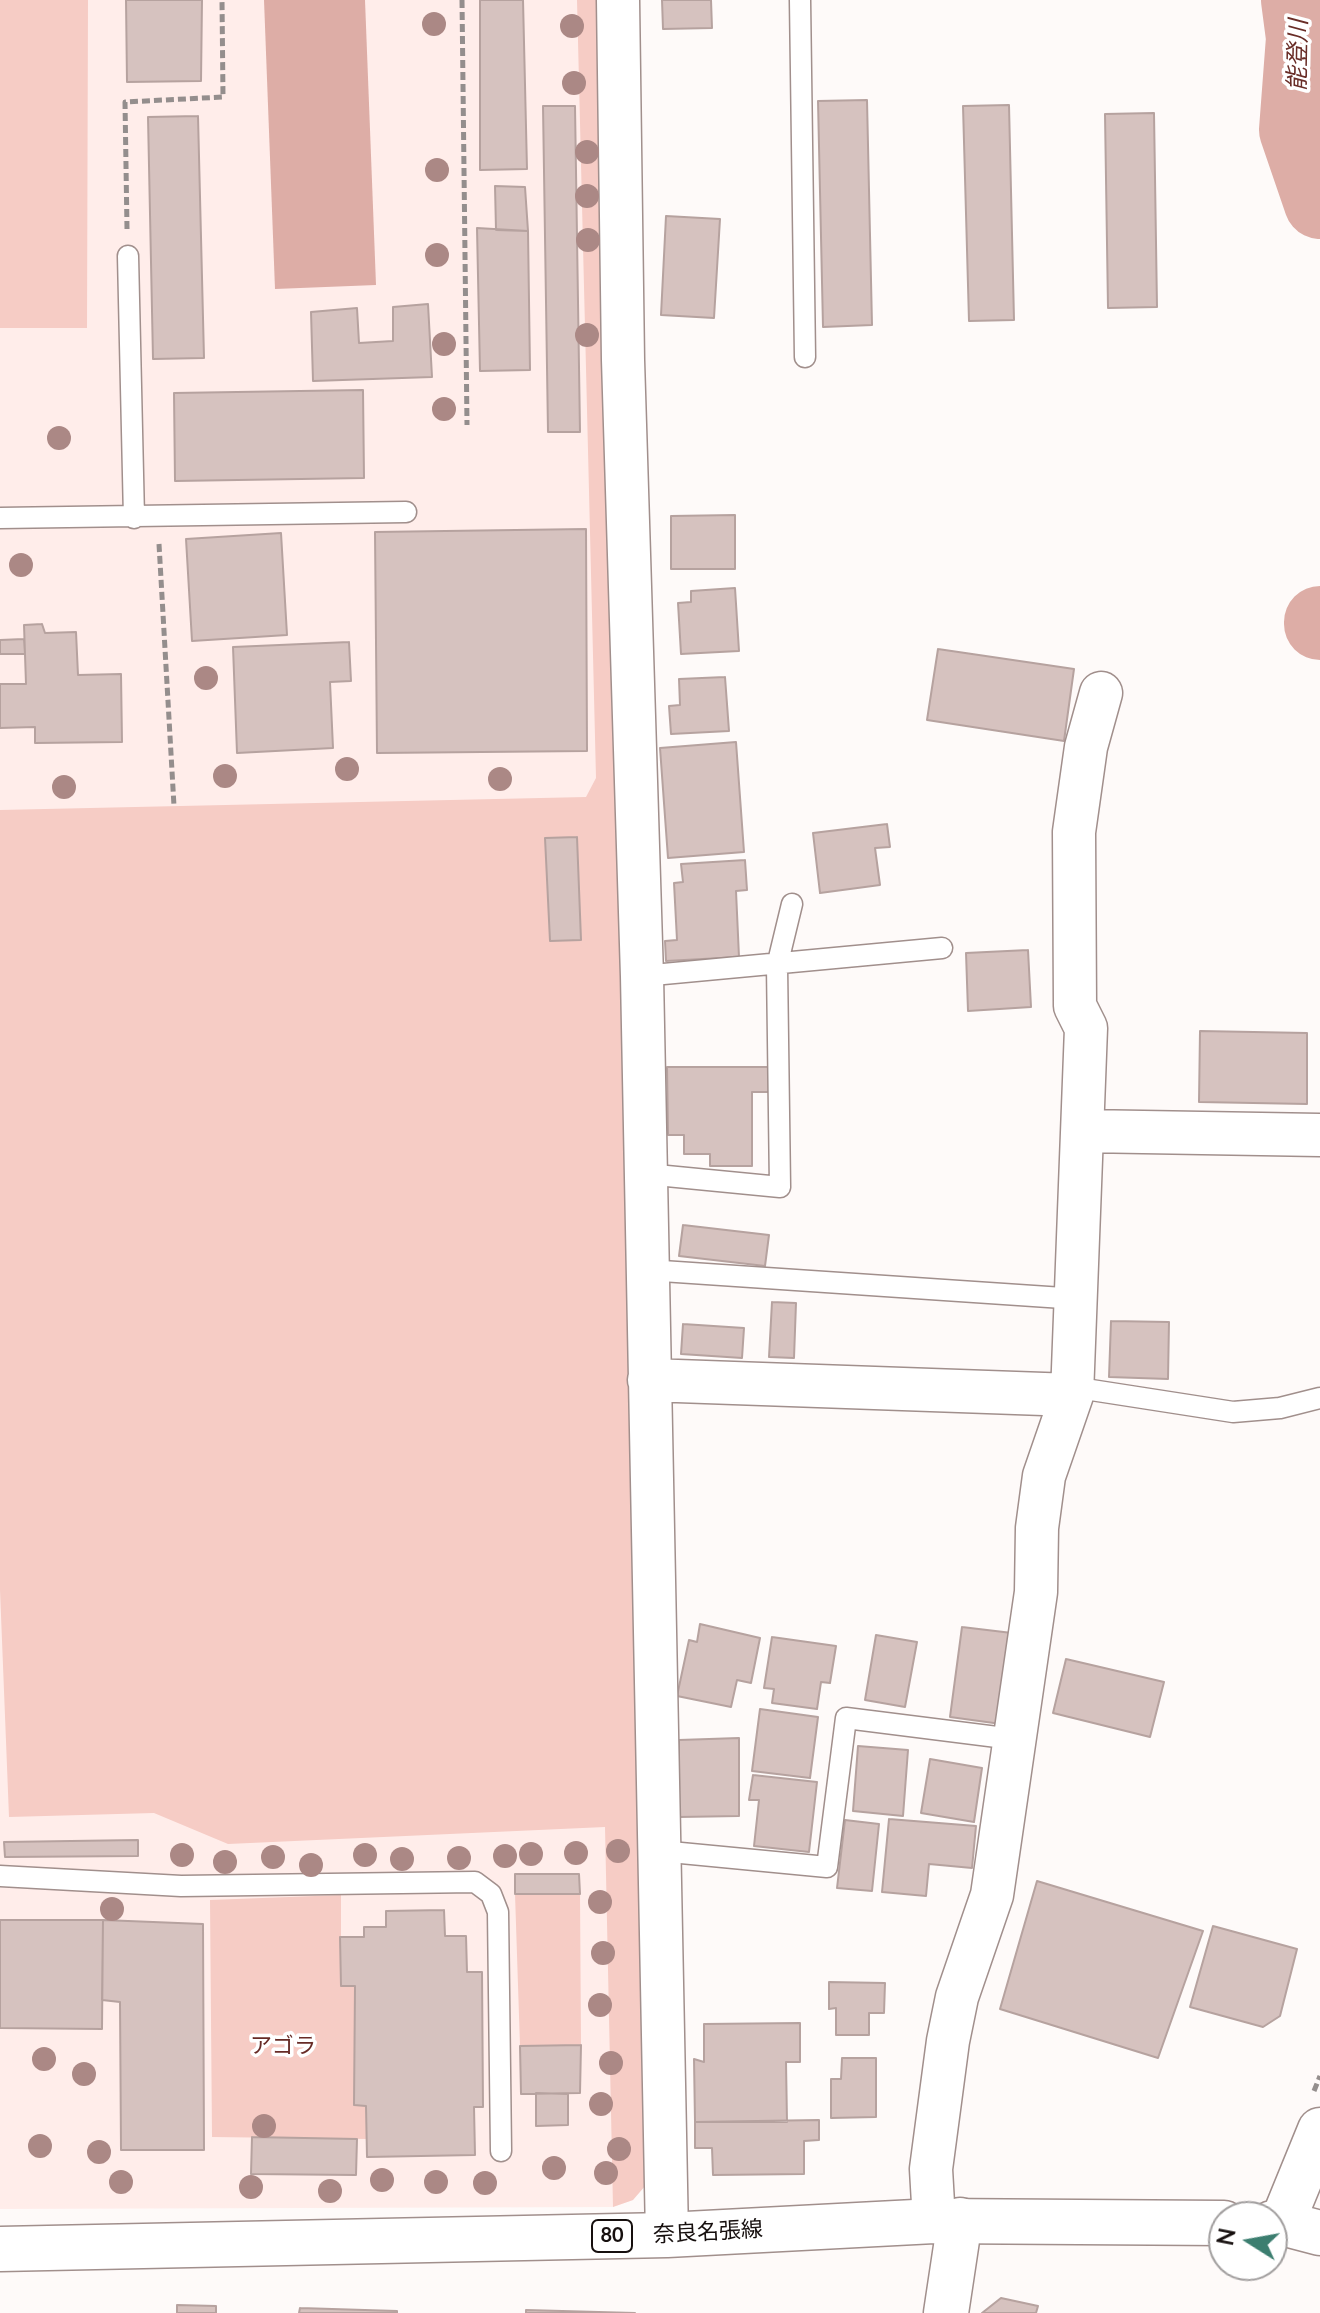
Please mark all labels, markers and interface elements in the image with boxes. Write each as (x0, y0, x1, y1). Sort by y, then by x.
water label: 能登川 (1283, 19, 1313, 91)
park label: アゴラ (250, 2033, 316, 2059)
north arrow (1208, 2201, 1288, 2281)
street label: 奈良名張線 (652, 2216, 764, 2248)
road number: 80 (592, 2220, 632, 2252)
text: N (1211, 2226, 1241, 2248)

